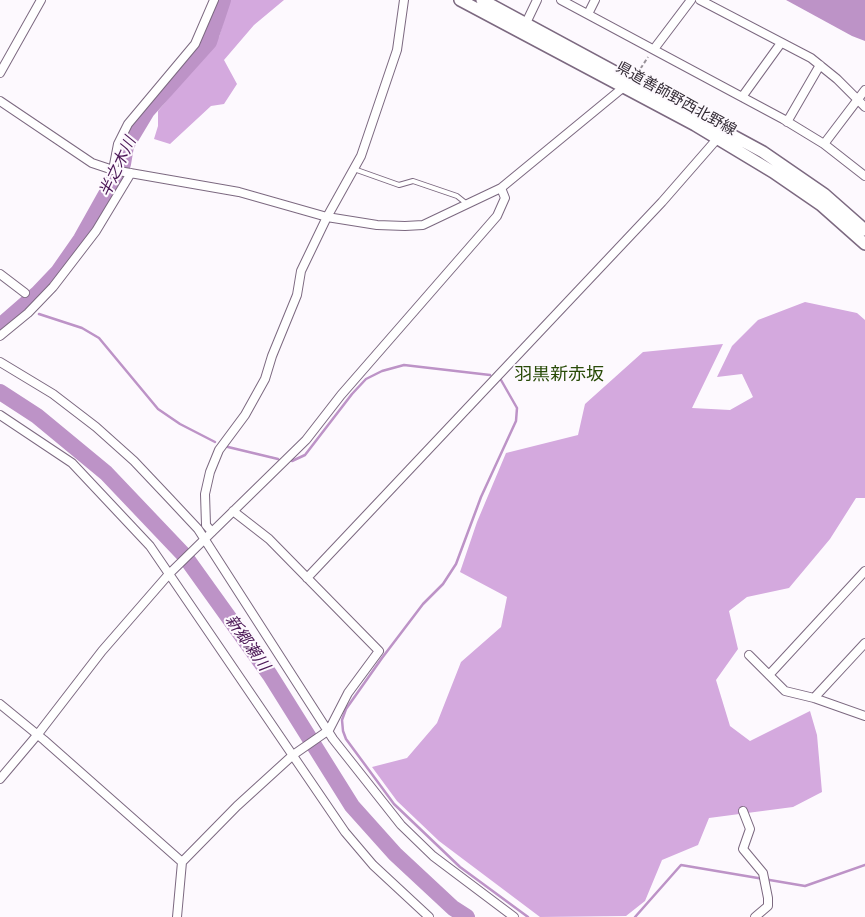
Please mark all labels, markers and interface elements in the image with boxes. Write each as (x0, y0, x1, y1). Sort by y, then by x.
street label: 県道善師野西北野線 (613, 58, 739, 140)
water label: 半之木川 (96, 134, 140, 200)
district label: 羽黒新赤坂 (514, 364, 604, 386)
water label: 新郷瀬川 (221, 611, 273, 675)

